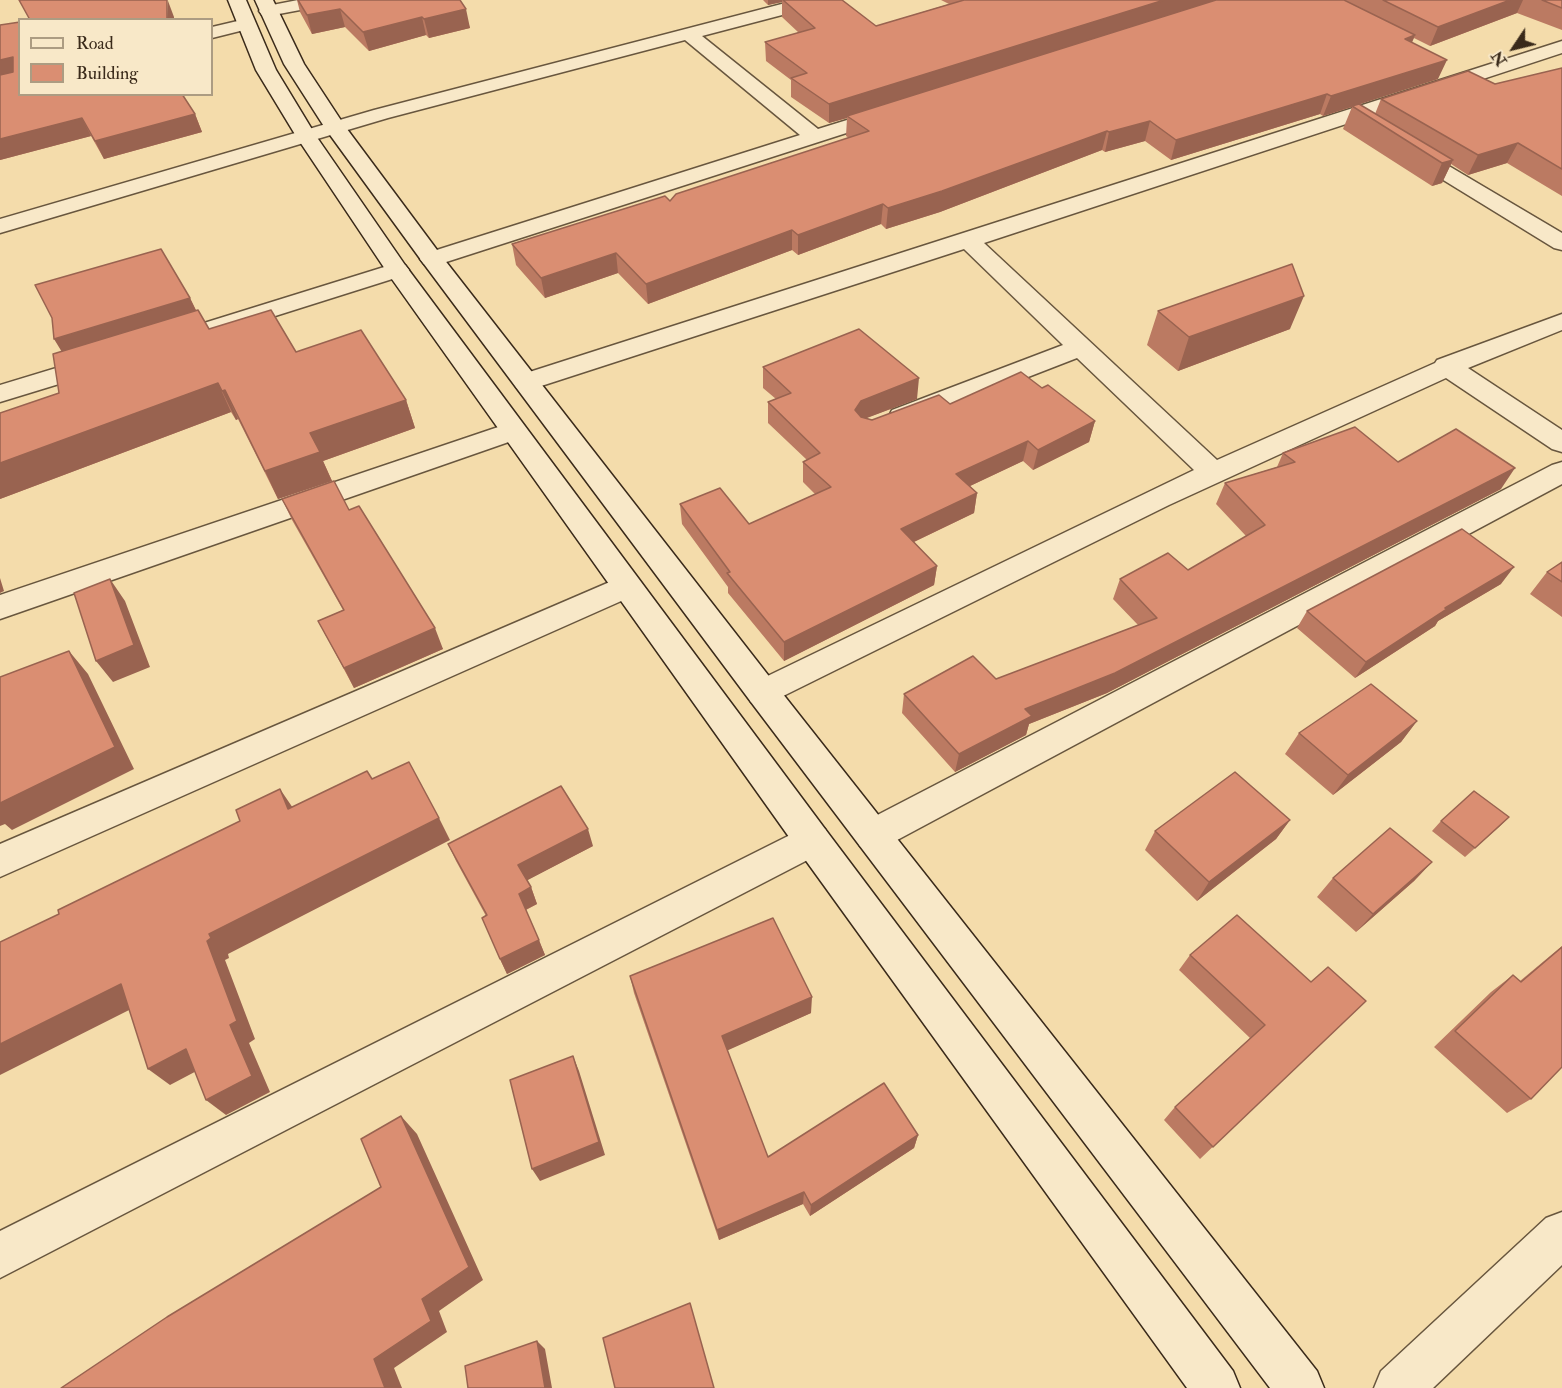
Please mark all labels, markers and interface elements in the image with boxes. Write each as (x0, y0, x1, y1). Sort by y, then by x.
legend (18, 18, 213, 96)
north arrow (1484, 18, 1544, 78)
text: Road (76, 32, 114, 55)
text: N (1487, 47, 1512, 70)
text: Building (76, 62, 138, 85)

